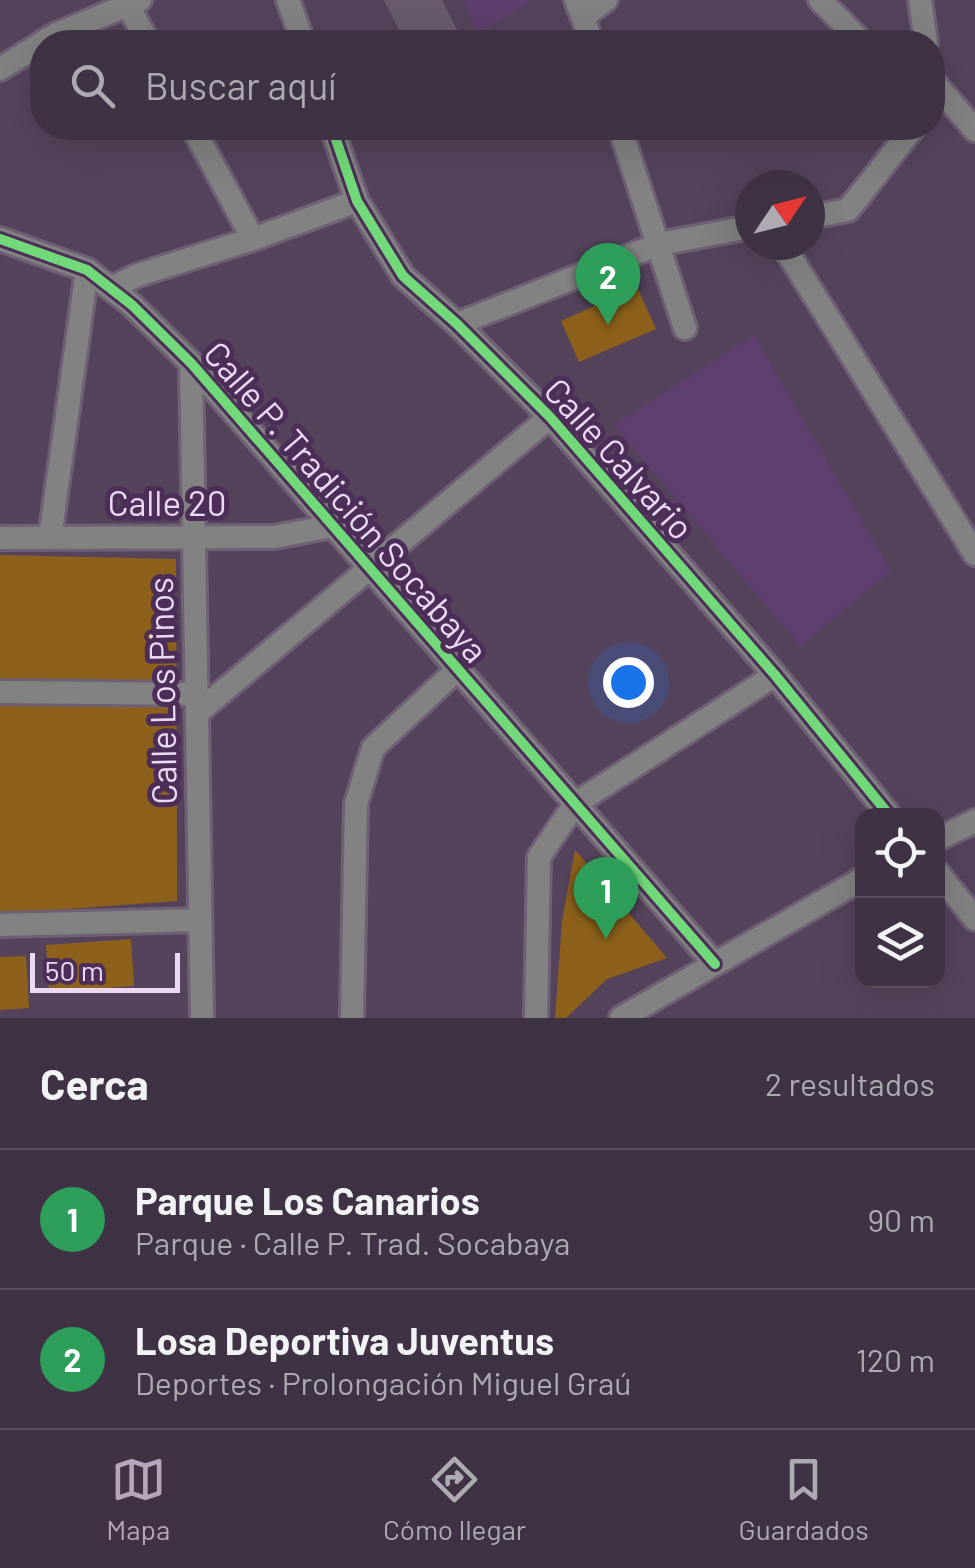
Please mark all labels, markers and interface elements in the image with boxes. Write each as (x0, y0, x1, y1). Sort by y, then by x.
search box (30, 30, 945, 140)
icon: search (65, 58, 120, 113)
text: Buscar aquí (145, 62, 336, 108)
north arrow (735, 170, 825, 260)
pin: 2 (576, 242, 640, 325)
street label: Calle P. Tradición Socabaya (196, 332, 498, 670)
street label: Calle Calvario (537, 369, 703, 547)
street label: Calle 20 (107, 481, 227, 523)
street label: Calle Los Pinos (138, 577, 184, 805)
your location (603, 657, 654, 708)
map controls (855, 808, 945, 988)
button: locate (855, 808, 945, 898)
pin: 1 (574, 856, 638, 939)
button: layers (855, 898, 945, 988)
scale bar (30, 948, 180, 993)
text: 50 m (45, 953, 104, 987)
text: Cerca (40, 1058, 149, 1108)
text: 2 resultados (765, 1064, 935, 1102)
text: Parque Los Canarios (135, 1177, 480, 1223)
text: 1 (67, 1200, 78, 1238)
text: 90 m (867, 1200, 935, 1238)
text: Parque · Calle P. Trad. Socabaya (135, 1223, 570, 1261)
text: Losa Deportiva Juventus (135, 1317, 554, 1363)
text: 2 (64, 1340, 81, 1378)
text: 120 m (856, 1340, 935, 1378)
text: Deportes · Prolongación Miguel Graú (135, 1363, 632, 1401)
tab: Mapa (106, 1452, 170, 1546)
tab: Cómo llegar (383, 1452, 526, 1546)
tab: Guardados (739, 1452, 869, 1546)

